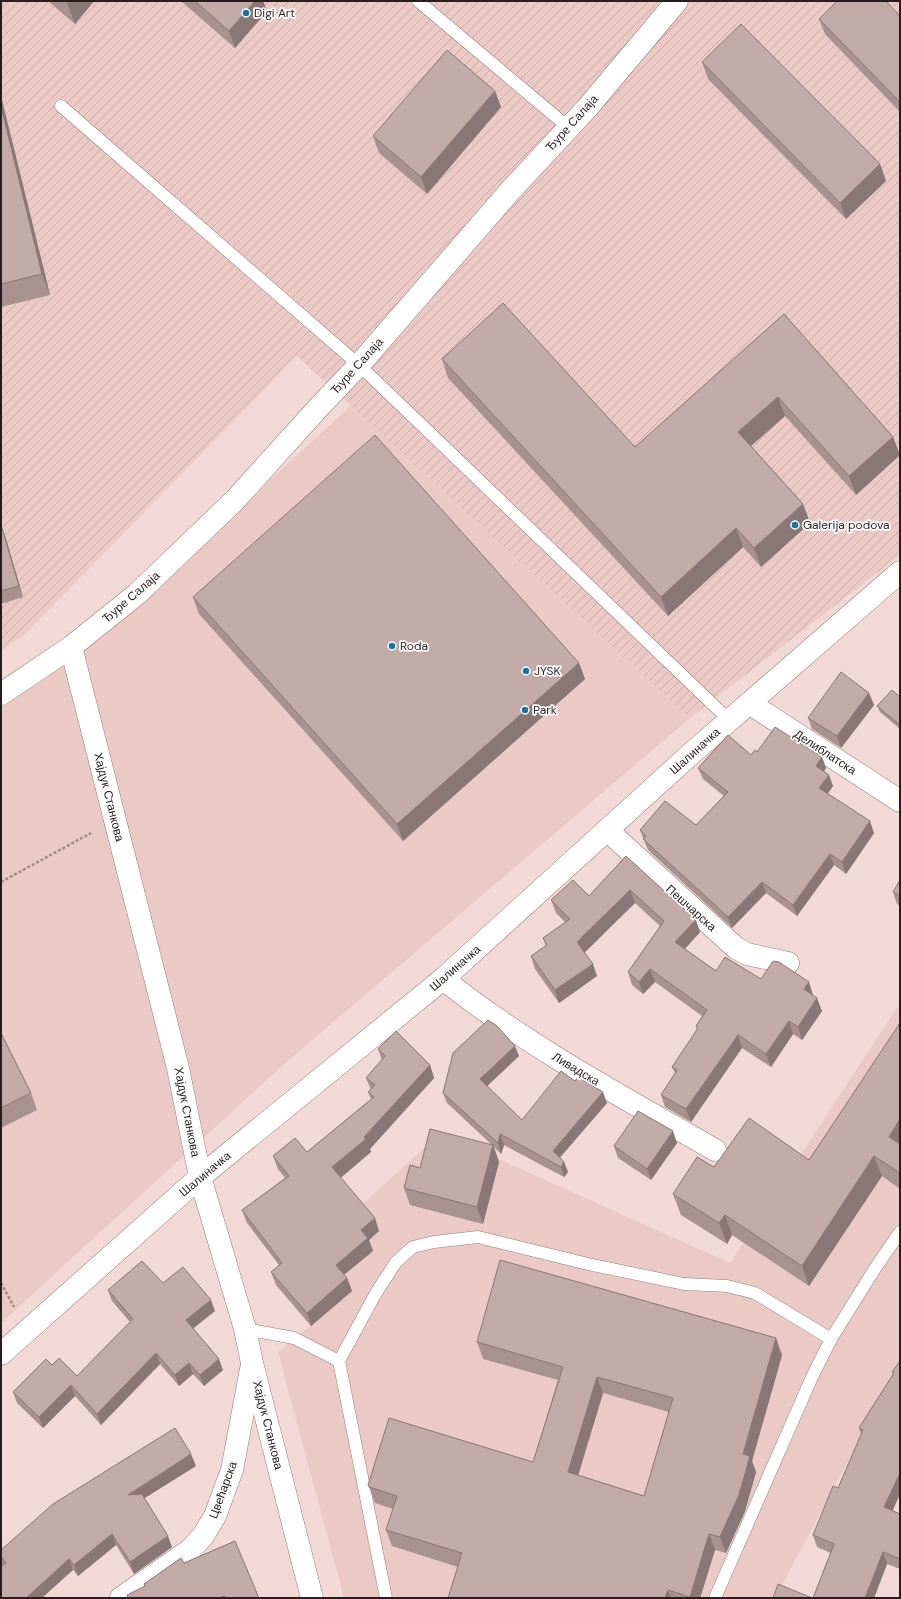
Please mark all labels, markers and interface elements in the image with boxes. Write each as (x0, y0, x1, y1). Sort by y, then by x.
place label: Digi Art (254, 5, 295, 21)
marker: Digi Art (241, 8, 251, 18)
street label: Ђуре Салаја (542, 91, 602, 155)
street label: Ђуре Салаја (327, 334, 387, 398)
place label: Galerija podova (803, 517, 890, 533)
marker: Galerija podova (790, 520, 800, 530)
street label: Ђуре Салаја (99, 567, 163, 626)
place label: Roda (400, 638, 428, 654)
marker: Roda (387, 641, 397, 651)
place label: JYSK (534, 663, 560, 679)
marker: JYSK (521, 666, 531, 676)
place label: Park (533, 702, 557, 718)
marker: Park (520, 705, 530, 715)
street label: Шалиначка (666, 724, 724, 778)
street label: Делиблатска (791, 726, 860, 778)
street label: Хајдук Станкова (90, 751, 128, 843)
street label: Пешчарска (662, 881, 720, 935)
street label: Шалиначка (426, 941, 484, 995)
street label: Ливадска (549, 1049, 603, 1090)
street label: Хајдук Станкова (170, 1066, 204, 1159)
street label: Шалиначка (176, 1147, 234, 1200)
street label: Хајдук Станкова (249, 1379, 287, 1471)
street label: Цвећарска (205, 1459, 241, 1521)

